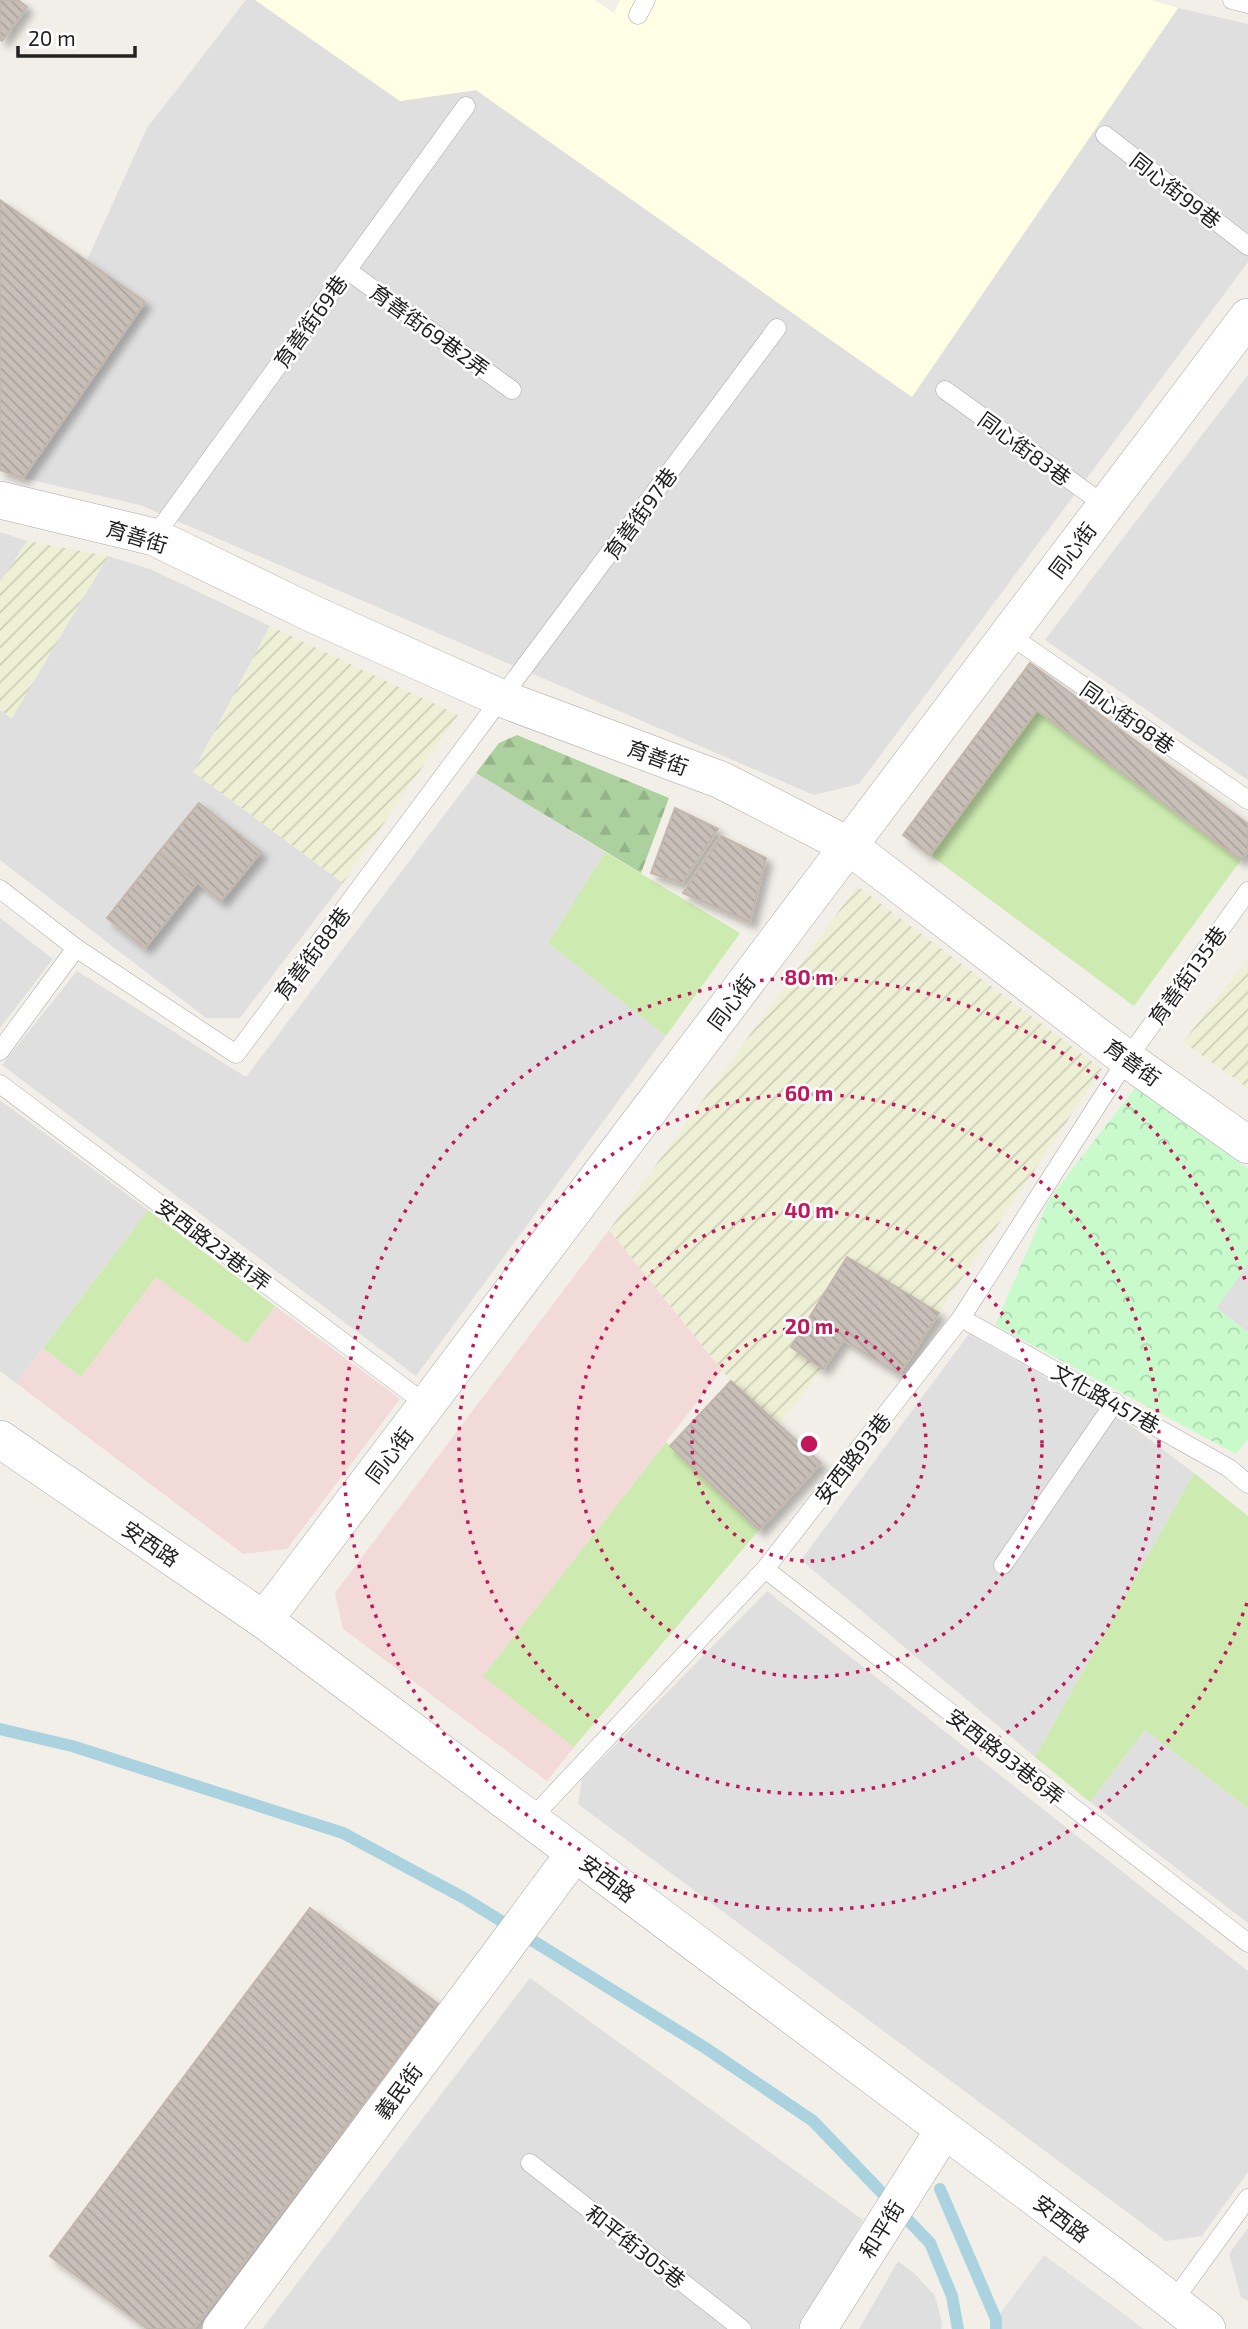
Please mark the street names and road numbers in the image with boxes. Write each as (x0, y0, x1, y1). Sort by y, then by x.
street label: 同心街99巷 (1126, 147, 1226, 233)
street label: 育善街69巷 (268, 270, 352, 372)
street label: 育善街69巷2弄 (366, 278, 494, 382)
street label: 同心街83巷 (974, 406, 1076, 490)
street label: 育善街97巷 (599, 462, 681, 564)
street label: 育善街 (103, 515, 171, 557)
street label: 同心街 (1043, 517, 1101, 583)
street label: 同心街98巷 (1076, 676, 1180, 758)
street label: 育善街 (624, 734, 692, 780)
street label: 育善街88巷 (269, 902, 355, 1004)
street label: 育善街135巷 (1143, 921, 1231, 1029)
street label: 同心街 (702, 969, 760, 1035)
street label: 育善街 (1100, 1033, 1166, 1091)
street label: 安西路23巷1弄 (152, 1193, 276, 1295)
street label: 文化路457巷 (1048, 1358, 1164, 1438)
street label: 安西路93巷 (809, 1408, 895, 1508)
street label: 同心街 (360, 1422, 418, 1488)
street label: 安西路 (118, 1515, 184, 1571)
street label: 安西路93巷8弄 (943, 1703, 1069, 1809)
street label: 安西路 (575, 1849, 641, 1907)
street label: 義民街 (369, 2058, 427, 2124)
street label: 安西路 (1029, 2189, 1095, 2247)
street label: 和平街 (854, 2196, 908, 2262)
street label: 和平街305巷 (581, 2199, 691, 2293)

